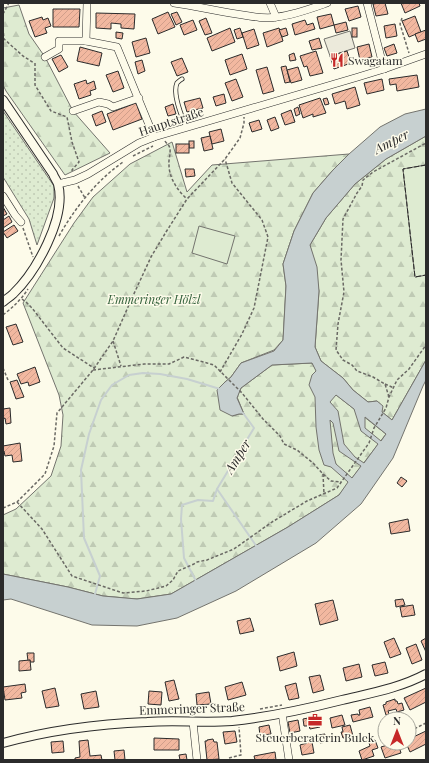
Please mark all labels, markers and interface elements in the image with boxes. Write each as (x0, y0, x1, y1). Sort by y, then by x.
restaurant icon: Swagatam (329, 52, 345, 68)
place label: Swagatam (348, 52, 403, 68)
street label: Hauptstraße (137, 103, 205, 139)
water label: Amper (369, 125, 412, 158)
park label: Emmeringer Hölzl (107, 291, 201, 307)
water label: Amper (219, 435, 254, 478)
street label: Emmeringer Straße (139, 698, 245, 718)
north arrow (377, 711, 417, 751)
office icon: Steuerberaterin Bulek (307, 712, 323, 728)
text: N (393, 713, 401, 728)
place label: Steuerberaterin Bulek (256, 729, 375, 745)

